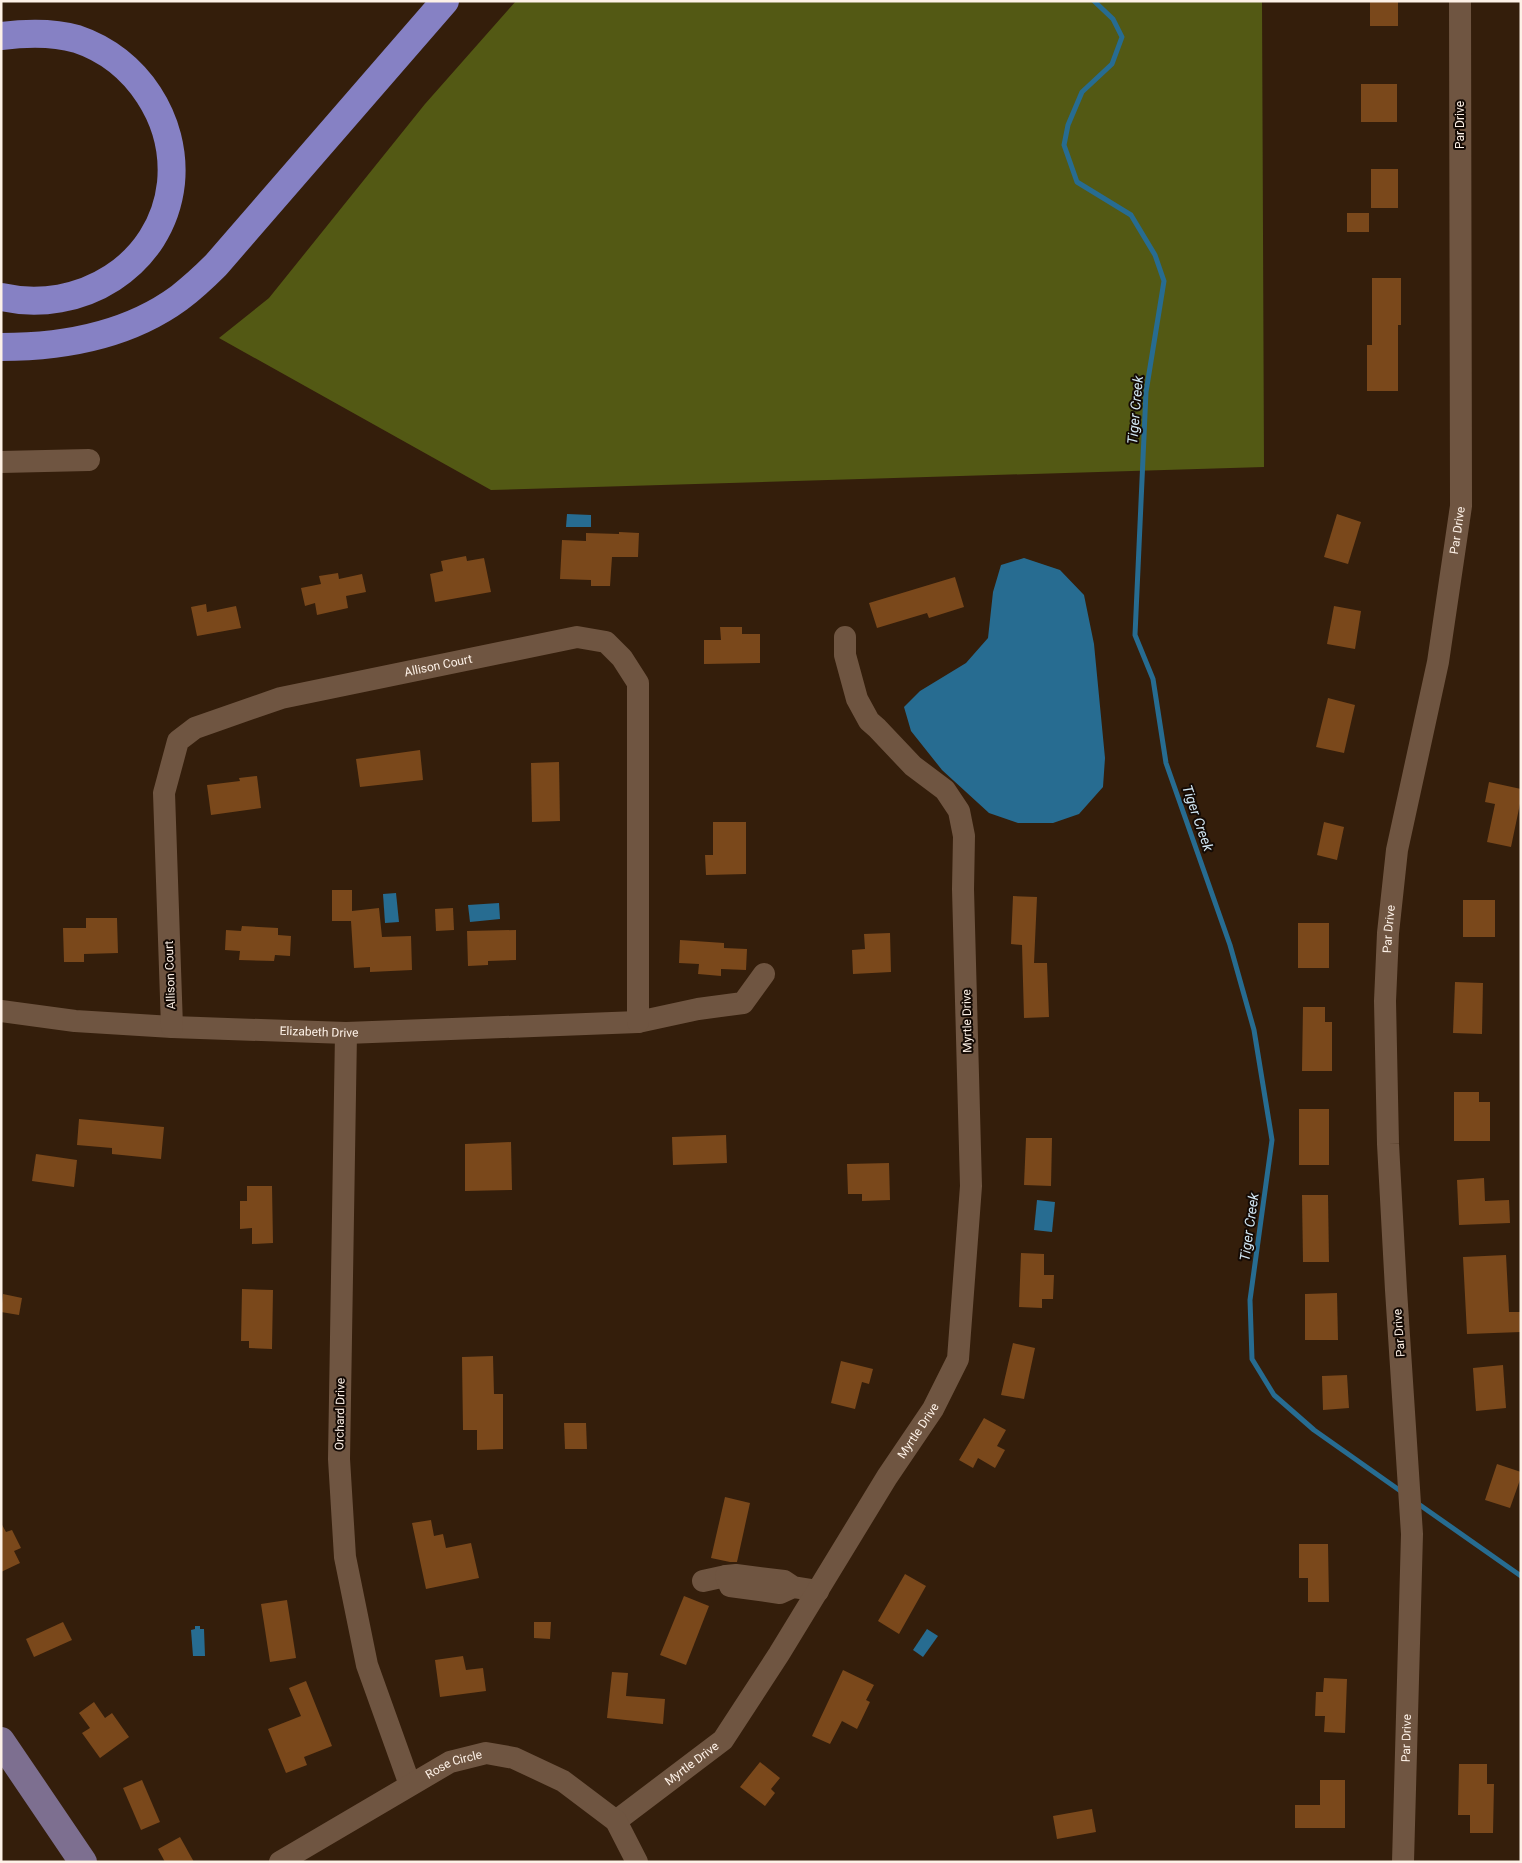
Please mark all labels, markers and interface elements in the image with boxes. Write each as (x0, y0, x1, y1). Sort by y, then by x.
street label: Par Drive (1453, 101, 1467, 149)
water label: Tiger Creek (1124, 374, 1146, 445)
street label: Par Drive (1447, 505, 1468, 555)
street label: Allison Court (403, 652, 473, 679)
water label: Tiger Creek (1179, 783, 1217, 854)
street label: Par Drive (1380, 904, 1398, 953)
street label: Allison Court (162, 940, 178, 1010)
street label: Myrtle Drive (959, 989, 975, 1053)
street label: Elizabeth Drive (279, 1024, 359, 1040)
water label: Tiger Creek (1236, 1191, 1262, 1262)
street label: Par Drive (1390, 1309, 1408, 1357)
street label: Orchard Drive (332, 1378, 348, 1450)
street label: Myrtle Drive (895, 1401, 942, 1461)
street label: Par Drive (1399, 1714, 1414, 1762)
street label: Myrtle Drive (662, 1739, 721, 1788)
street label: Rose Circle (423, 1747, 484, 1782)

